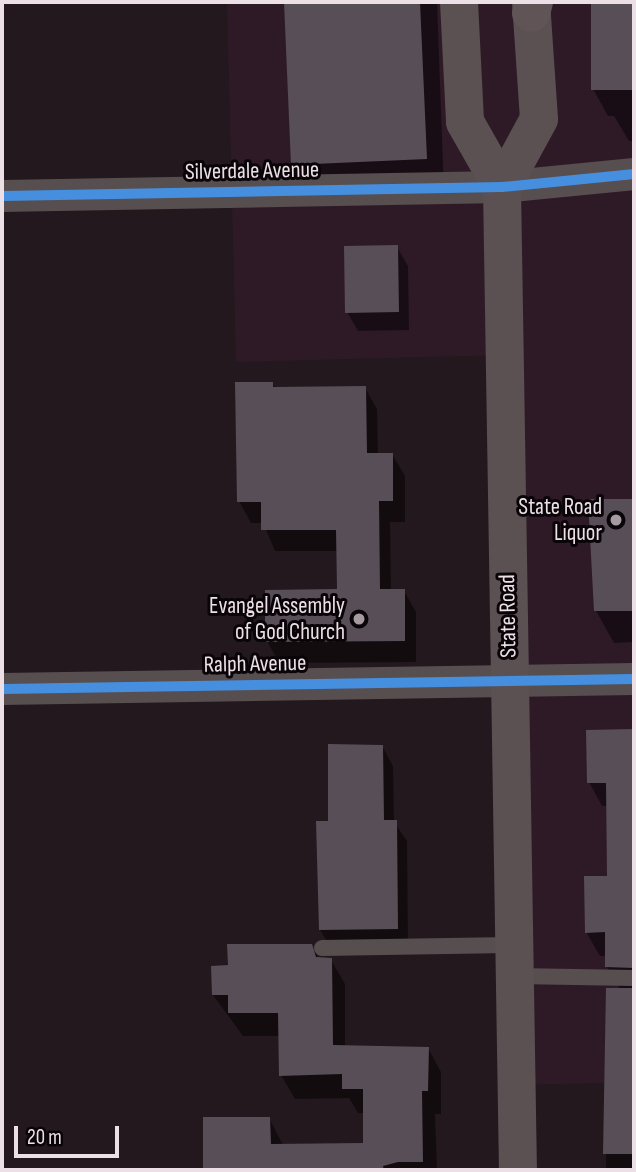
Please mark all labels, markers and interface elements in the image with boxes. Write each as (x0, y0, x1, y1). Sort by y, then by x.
street label: Silverdale Avenue (185, 156, 319, 186)
place label: State Road Liquor (518, 493, 602, 547)
marker: State Road Liquor (608, 512, 624, 528)
street label: State Road (493, 574, 523, 658)
place label: Evangel Assembly of God Church (209, 592, 345, 646)
marker: Evangel Assembly of God Church (351, 611, 367, 627)
street label: Ralph Avenue (203, 649, 307, 679)
scale bar (18, 1112, 122, 1156)
text: 20 m (27, 1125, 62, 1150)

